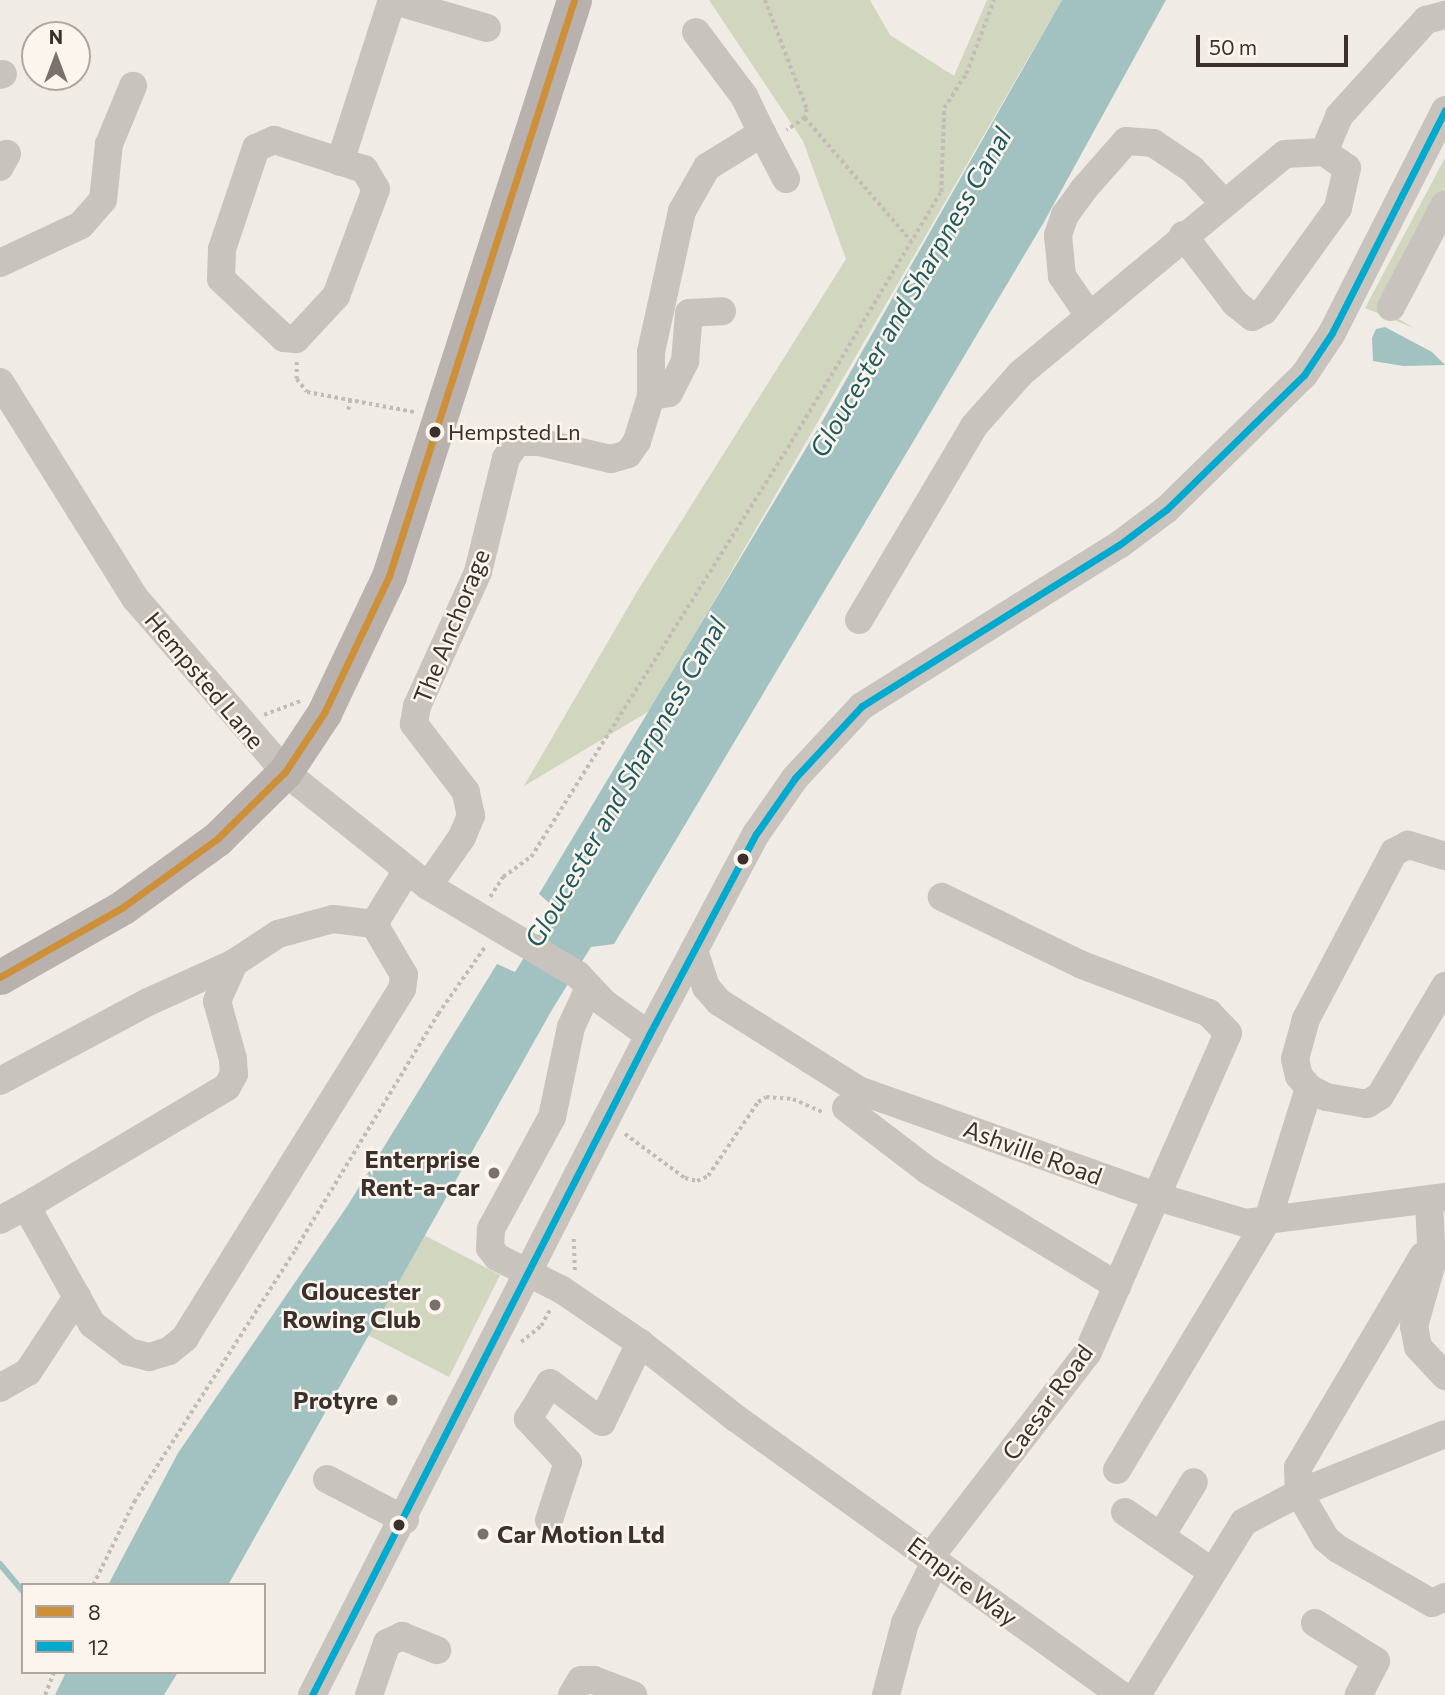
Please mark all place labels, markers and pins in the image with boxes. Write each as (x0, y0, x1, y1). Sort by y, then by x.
place label: Hempsted Ln (448, 419, 581, 445)
marker: Hempsted Ln (428, 425, 442, 439)
unlabelled marker (736, 852, 750, 866)
place label: Enterprise Rent-a-car (360, 1145, 480, 1201)
marker: Enterprise Rent-a-car (486, 1165, 502, 1181)
place label: Gloucester Rowing Club (282, 1277, 421, 1333)
marker: Gloucester Rowing Club (427, 1297, 443, 1313)
place label: Protyre (293, 1386, 378, 1414)
marker: Protyre (384, 1392, 400, 1408)
unlabelled marker (392, 1518, 406, 1532)
place label: Car Motion Ltd (497, 1520, 665, 1548)
marker: Car Motion Ltd (475, 1526, 491, 1542)

